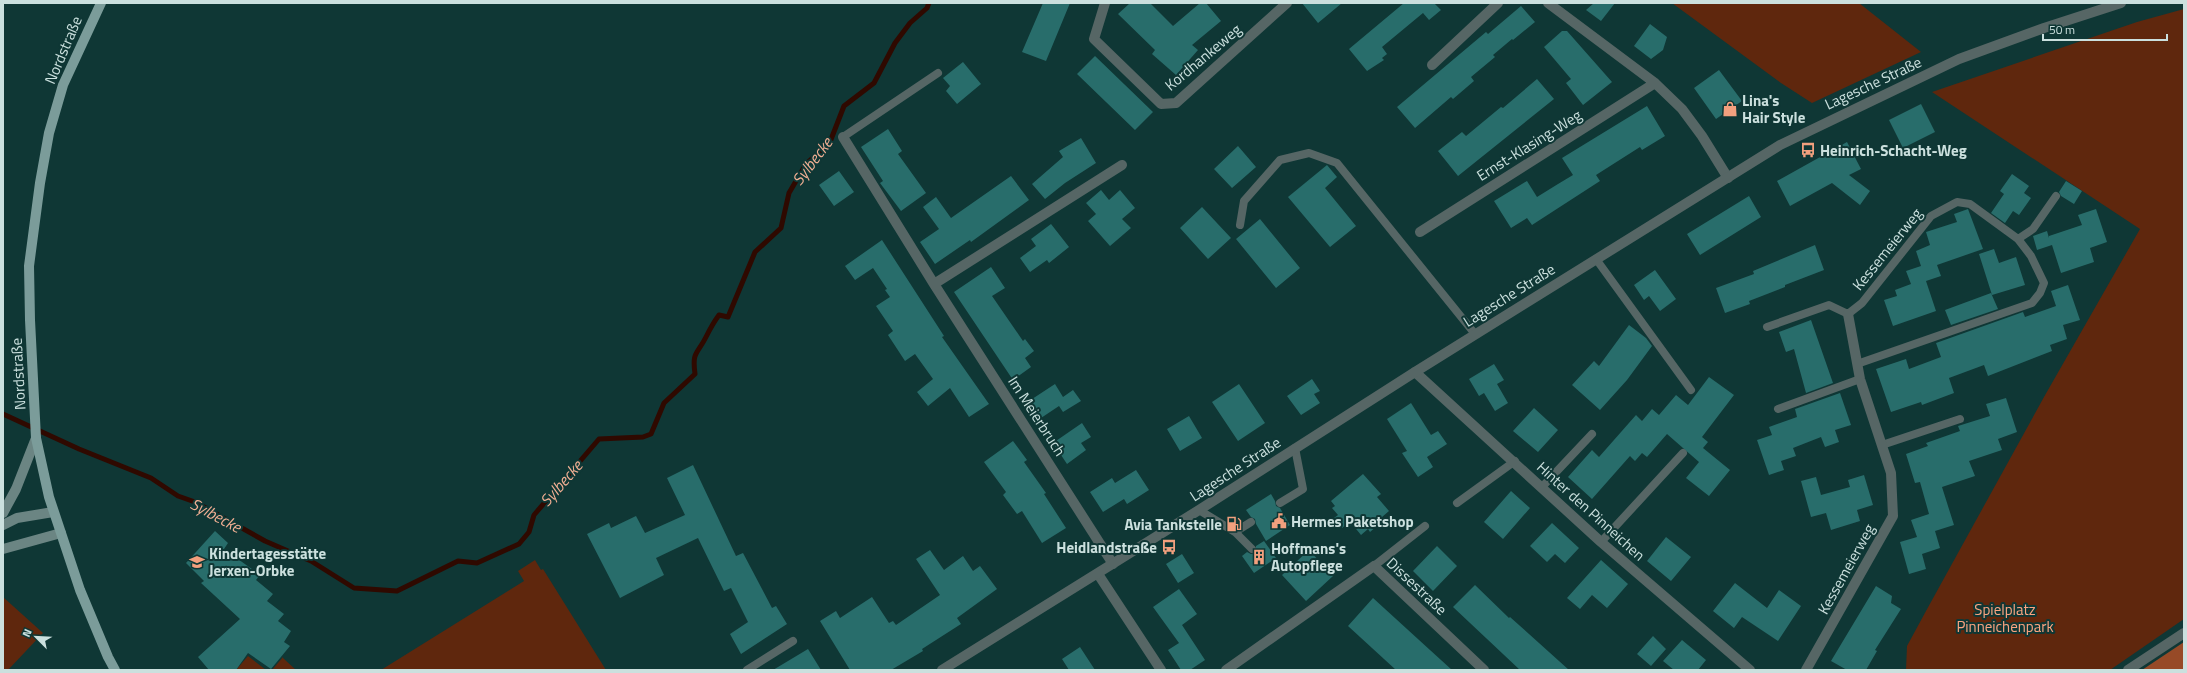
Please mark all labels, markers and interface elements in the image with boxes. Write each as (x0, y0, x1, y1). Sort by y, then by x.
street label: Nordstraße (38, 12, 88, 88)
scale bar (2043, 16, 2167, 42)
street label: Kordhankeweg (1160, 18, 1247, 96)
text: 50 m (2049, 20, 2075, 39)
street label: Lagesche Straße (1821, 50, 1925, 116)
place label: Lina's Hair Style (1742, 89, 1806, 129)
shop icon: Lina's Hair Style (1721, 100, 1739, 118)
street label: Ernst-Klasing-Weg (1472, 103, 1586, 187)
water label: Sylbecke (786, 131, 839, 190)
place label: Heinrich-Schacht-Weg (1820, 139, 1967, 162)
bus stop icon: Heinrich-Schacht-Weg (1799, 141, 1817, 159)
street label: Kessemeierweg (1847, 203, 1928, 295)
street label: Lagesche Straße (1459, 258, 1559, 332)
street label: Nordstraße (5, 337, 31, 411)
street label: Im Meierbruch (1002, 371, 1072, 461)
street label: Lagesche Straße (1185, 431, 1285, 507)
water label: Sylbecke (534, 453, 589, 512)
street label: Hinter den Pinneichen (1532, 456, 1650, 566)
water label: Sylbecke (186, 492, 247, 539)
place label: Hermes Paketshop (1291, 510, 1414, 533)
public building icon: Hermes Paketshop (1270, 512, 1288, 530)
place label: Avia Tankstelle (1124, 513, 1222, 536)
fuel station icon: Avia Tankstelle (1225, 515, 1243, 533)
street label: Kessemeierweg (1812, 519, 1880, 618)
place label: Heidlandstraße (1056, 536, 1157, 559)
place label: Hoffmans's Autopflege (1271, 537, 1346, 577)
bus stop icon: Heidlandstraße (1160, 538, 1178, 556)
place label: Kindertagesstätte Jerxen-Orbke (209, 542, 327, 582)
building icon: Hoffmans's Autopflege (1250, 548, 1268, 566)
street label: Dissestraße (1382, 552, 1452, 620)
school or university icon: Kindertagesstätte Jerxen-Orbke (188, 553, 206, 571)
park label: Spielplatz Pinneichenpark (1956, 598, 2054, 638)
north arrow (16, 617, 56, 657)
text: N (18, 626, 36, 640)

